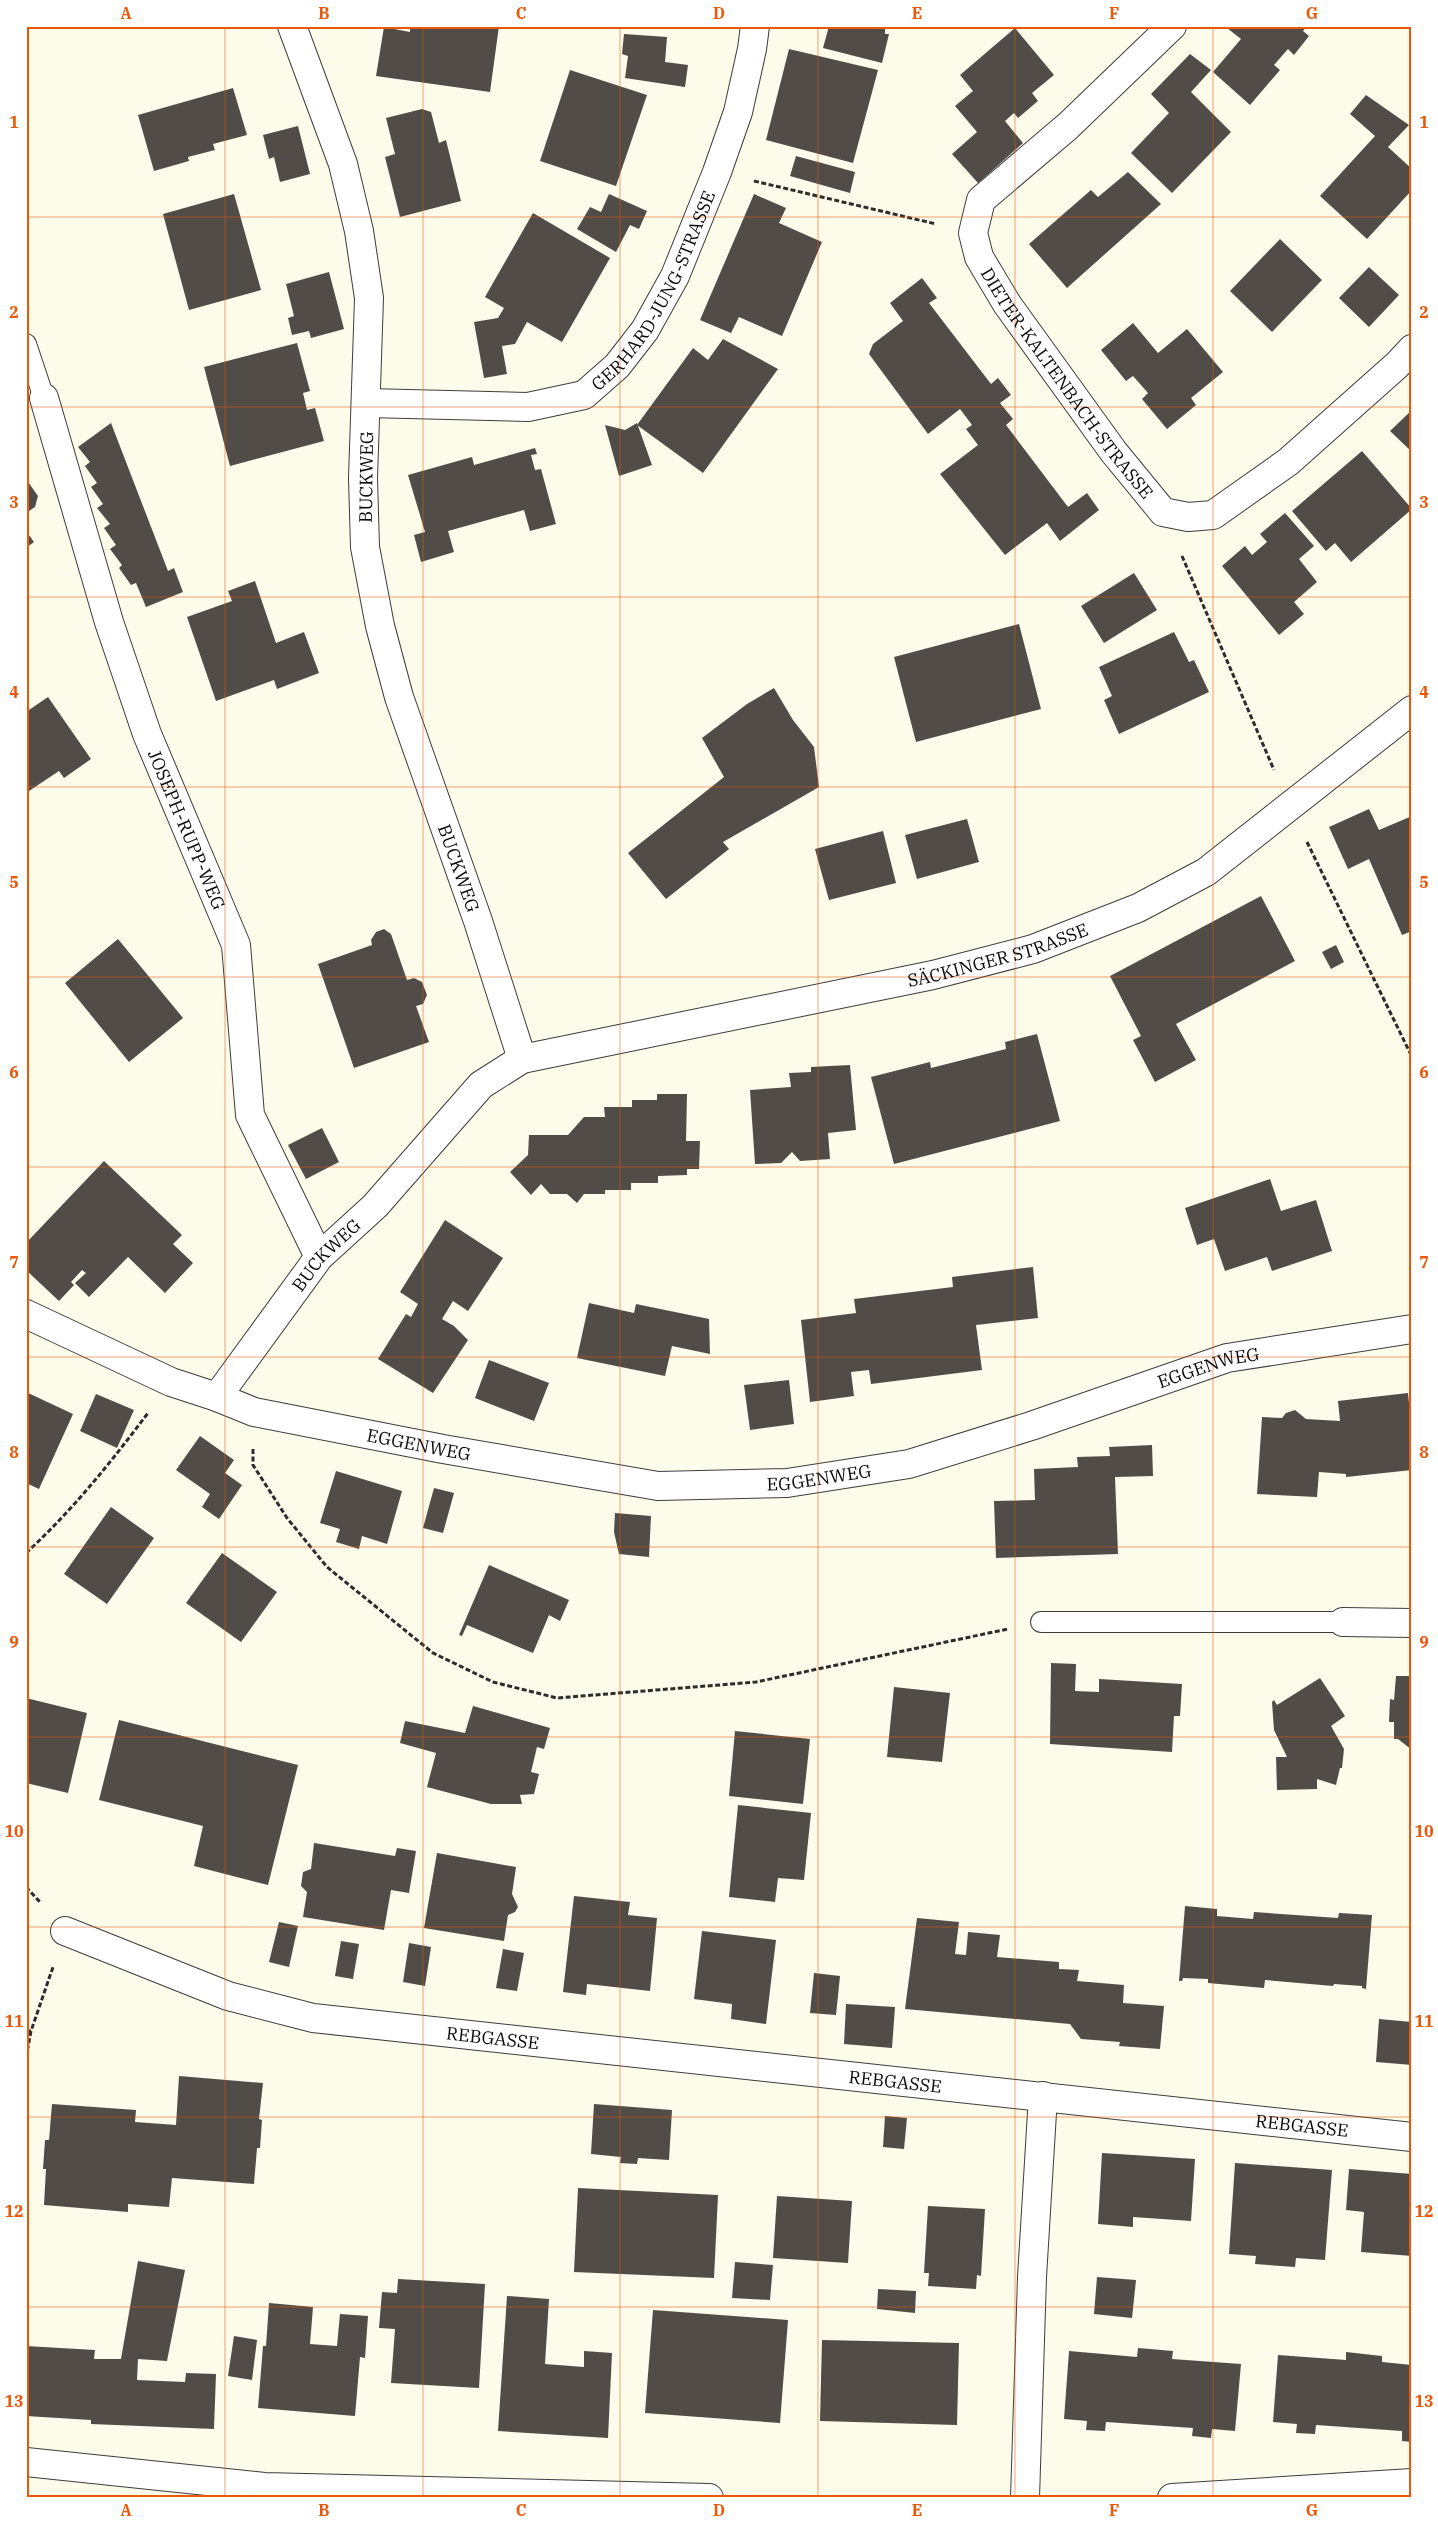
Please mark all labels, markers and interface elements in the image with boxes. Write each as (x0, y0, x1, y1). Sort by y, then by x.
text: A (120, 3, 132, 23)
text: B (318, 3, 330, 23)
text: C (516, 3, 526, 23)
text: D (713, 3, 725, 23)
text: E (912, 3, 922, 23)
text: F (1109, 3, 1119, 23)
text: G (1306, 3, 1318, 23)
text: 1 (9, 112, 19, 132)
text: 1 (1419, 112, 1429, 132)
street label: GERHARD-JUNG-STRASSE (586, 187, 720, 395)
street label: DIETER-KALTENBACH-STRASSE (976, 263, 1159, 503)
text: 2 (9, 302, 19, 322)
text: 2 (1419, 302, 1429, 322)
street label: BUCKWEG (354, 431, 378, 523)
text: 3 (9, 492, 19, 512)
text: 3 (1419, 492, 1429, 512)
text: 4 (9, 682, 19, 702)
text: 4 (1419, 682, 1429, 702)
street label: JOSEPH-RUPP-WEG (143, 746, 231, 913)
street label: BUCKWEG (433, 821, 485, 915)
text: 5 (9, 872, 19, 892)
text: 5 (1419, 872, 1429, 892)
street label: SÄCKINGER STRASSE (905, 917, 1091, 991)
text: 6 (9, 1062, 19, 1082)
text: 6 (1419, 1062, 1429, 1082)
street label: BUCKWEG (286, 1213, 365, 1296)
text: 7 (9, 1252, 19, 1272)
text: 7 (1419, 1252, 1429, 1272)
street label: EGGENWEG (1154, 1342, 1261, 1393)
street label: EGGENWEG (365, 1423, 473, 1465)
text: 8 (9, 1442, 19, 1462)
text: 8 (1419, 1442, 1429, 1462)
street label: EGGENWEG (766, 1459, 873, 1495)
text: 9 (9, 1632, 19, 1652)
text: 9 (1419, 1632, 1429, 1652)
text: 10 (4, 1821, 24, 1841)
text: 10 (1414, 1821, 1434, 1841)
text: 11 (4, 2011, 24, 2031)
text: 11 (1414, 2011, 1434, 2031)
street label: REBGASSE (445, 2021, 540, 2054)
street label: REBGASSE (848, 2065, 943, 2098)
street label: REBGASSE (1254, 2109, 1350, 2142)
text: 12 (4, 2201, 24, 2221)
text: 12 (1414, 2201, 1434, 2221)
text: 13 (4, 2391, 24, 2411)
text: 13 (1414, 2391, 1434, 2411)
text: A (120, 2500, 132, 2520)
text: B (318, 2500, 330, 2520)
text: C (516, 2500, 526, 2520)
text: D (713, 2500, 725, 2520)
text: E (912, 2500, 922, 2520)
text: F (1109, 2500, 1119, 2520)
text: G (1306, 2500, 1318, 2520)

